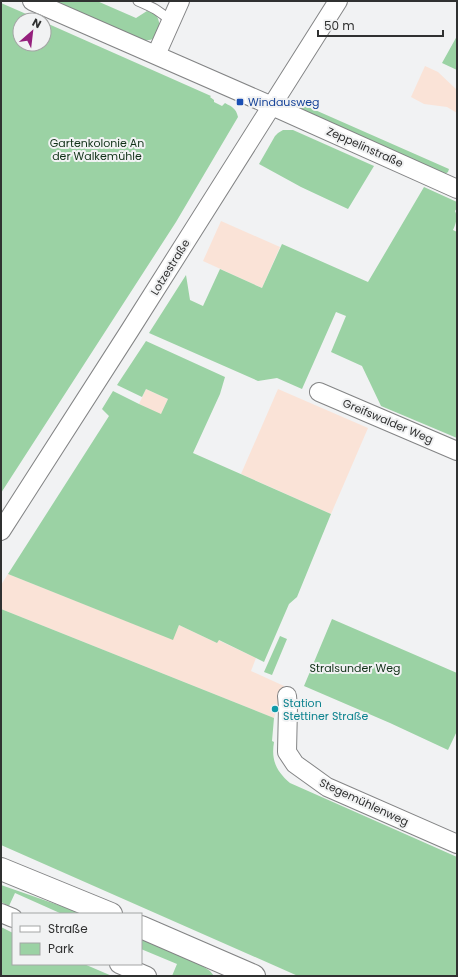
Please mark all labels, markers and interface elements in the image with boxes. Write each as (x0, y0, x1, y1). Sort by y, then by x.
north arrow (12, 12, 52, 52)
scale bar (318, 12, 443, 38)
text: N (29, 14, 44, 32)
text: 50 m (324, 17, 355, 34)
place label: Windausweg (248, 94, 319, 110)
marker: Windausweg (235, 97, 245, 107)
street label: Zeppelinstraße (324, 123, 406, 171)
park label: Gartenkolonie An der Walkemühle (50, 135, 144, 164)
street label: Lotzestraße (146, 236, 194, 298)
street label: Greifswalder Weg (340, 395, 436, 447)
park label: Stralsunder Weg (310, 660, 400, 676)
place label: Station Stettiner Straße (283, 695, 368, 724)
marker: Station Stettiner Straße (270, 704, 280, 714)
street label: Stegemühlenweg (317, 774, 411, 830)
legend (12, 913, 142, 965)
text: Straße (48, 920, 88, 937)
text: Park (48, 940, 75, 957)

